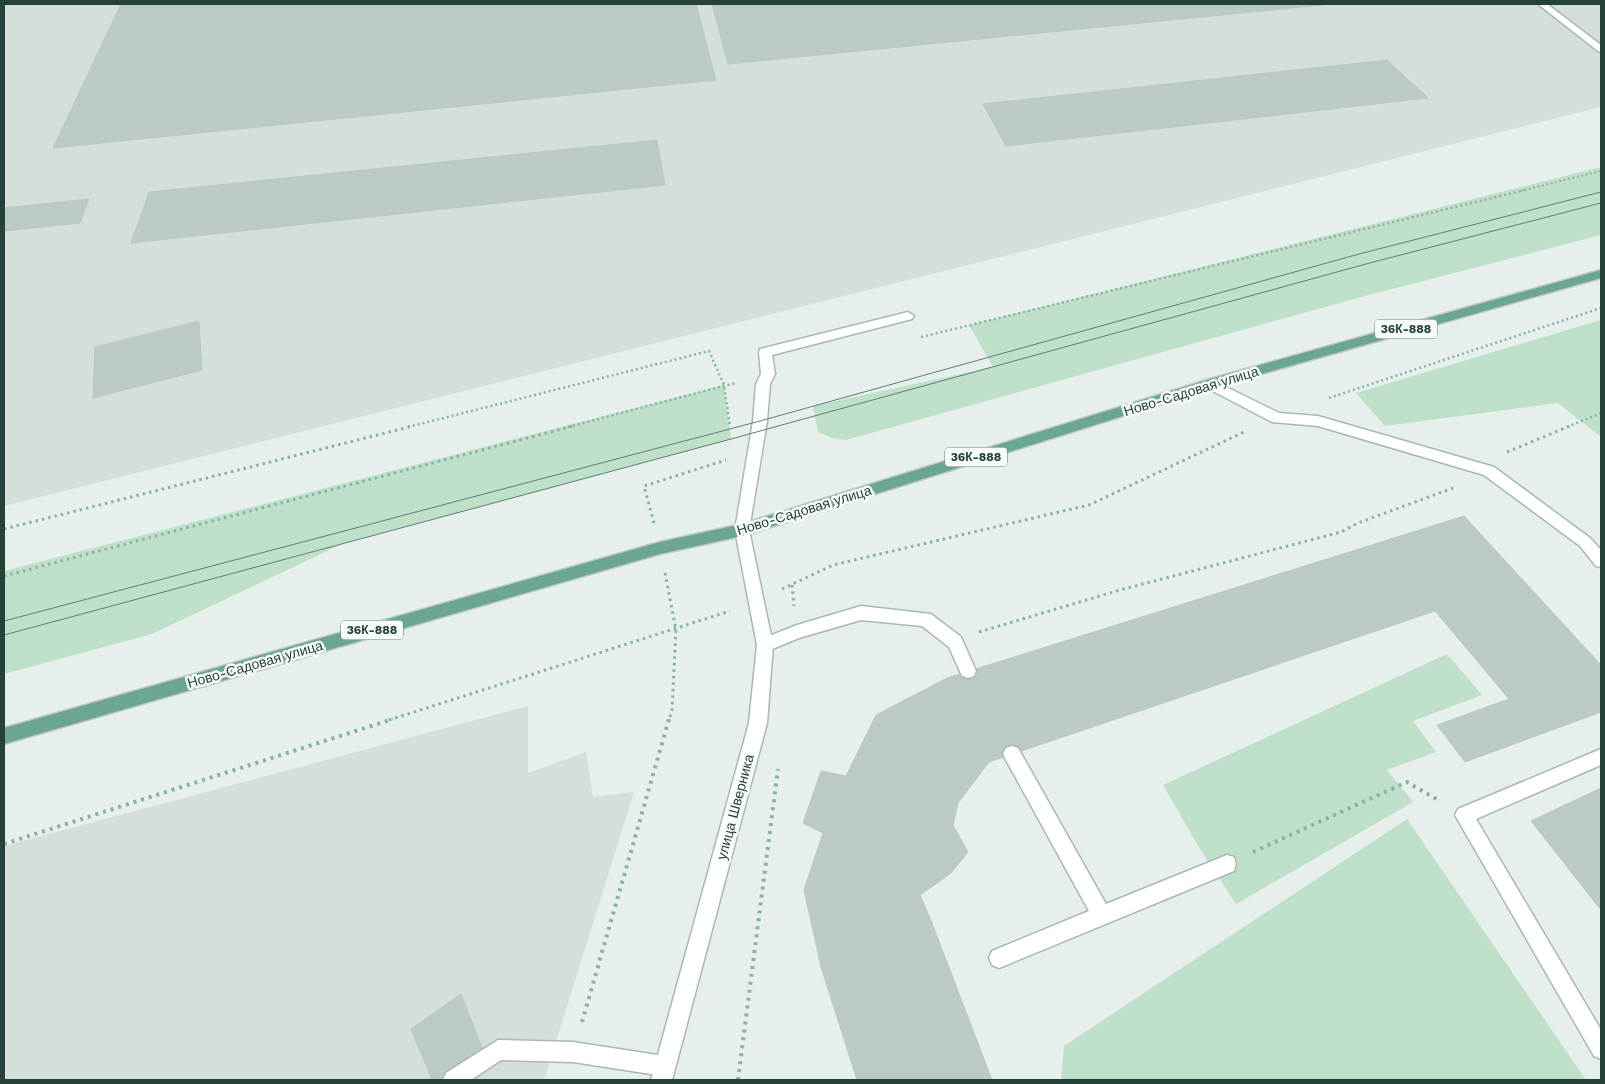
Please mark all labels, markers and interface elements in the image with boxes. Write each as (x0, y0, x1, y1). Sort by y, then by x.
road number: 36К-888 (1375, 320, 1437, 338)
street label: Ново-Садовая улица (1122, 363, 1260, 419)
road number: 36К-888 (945, 448, 1007, 467)
street label: Ново-Садовая улица (735, 482, 873, 538)
road number: 36К-888 (341, 620, 403, 640)
street label: Ново-Садовая улица (185, 637, 325, 691)
street label: улица Шверника (713, 752, 757, 862)

